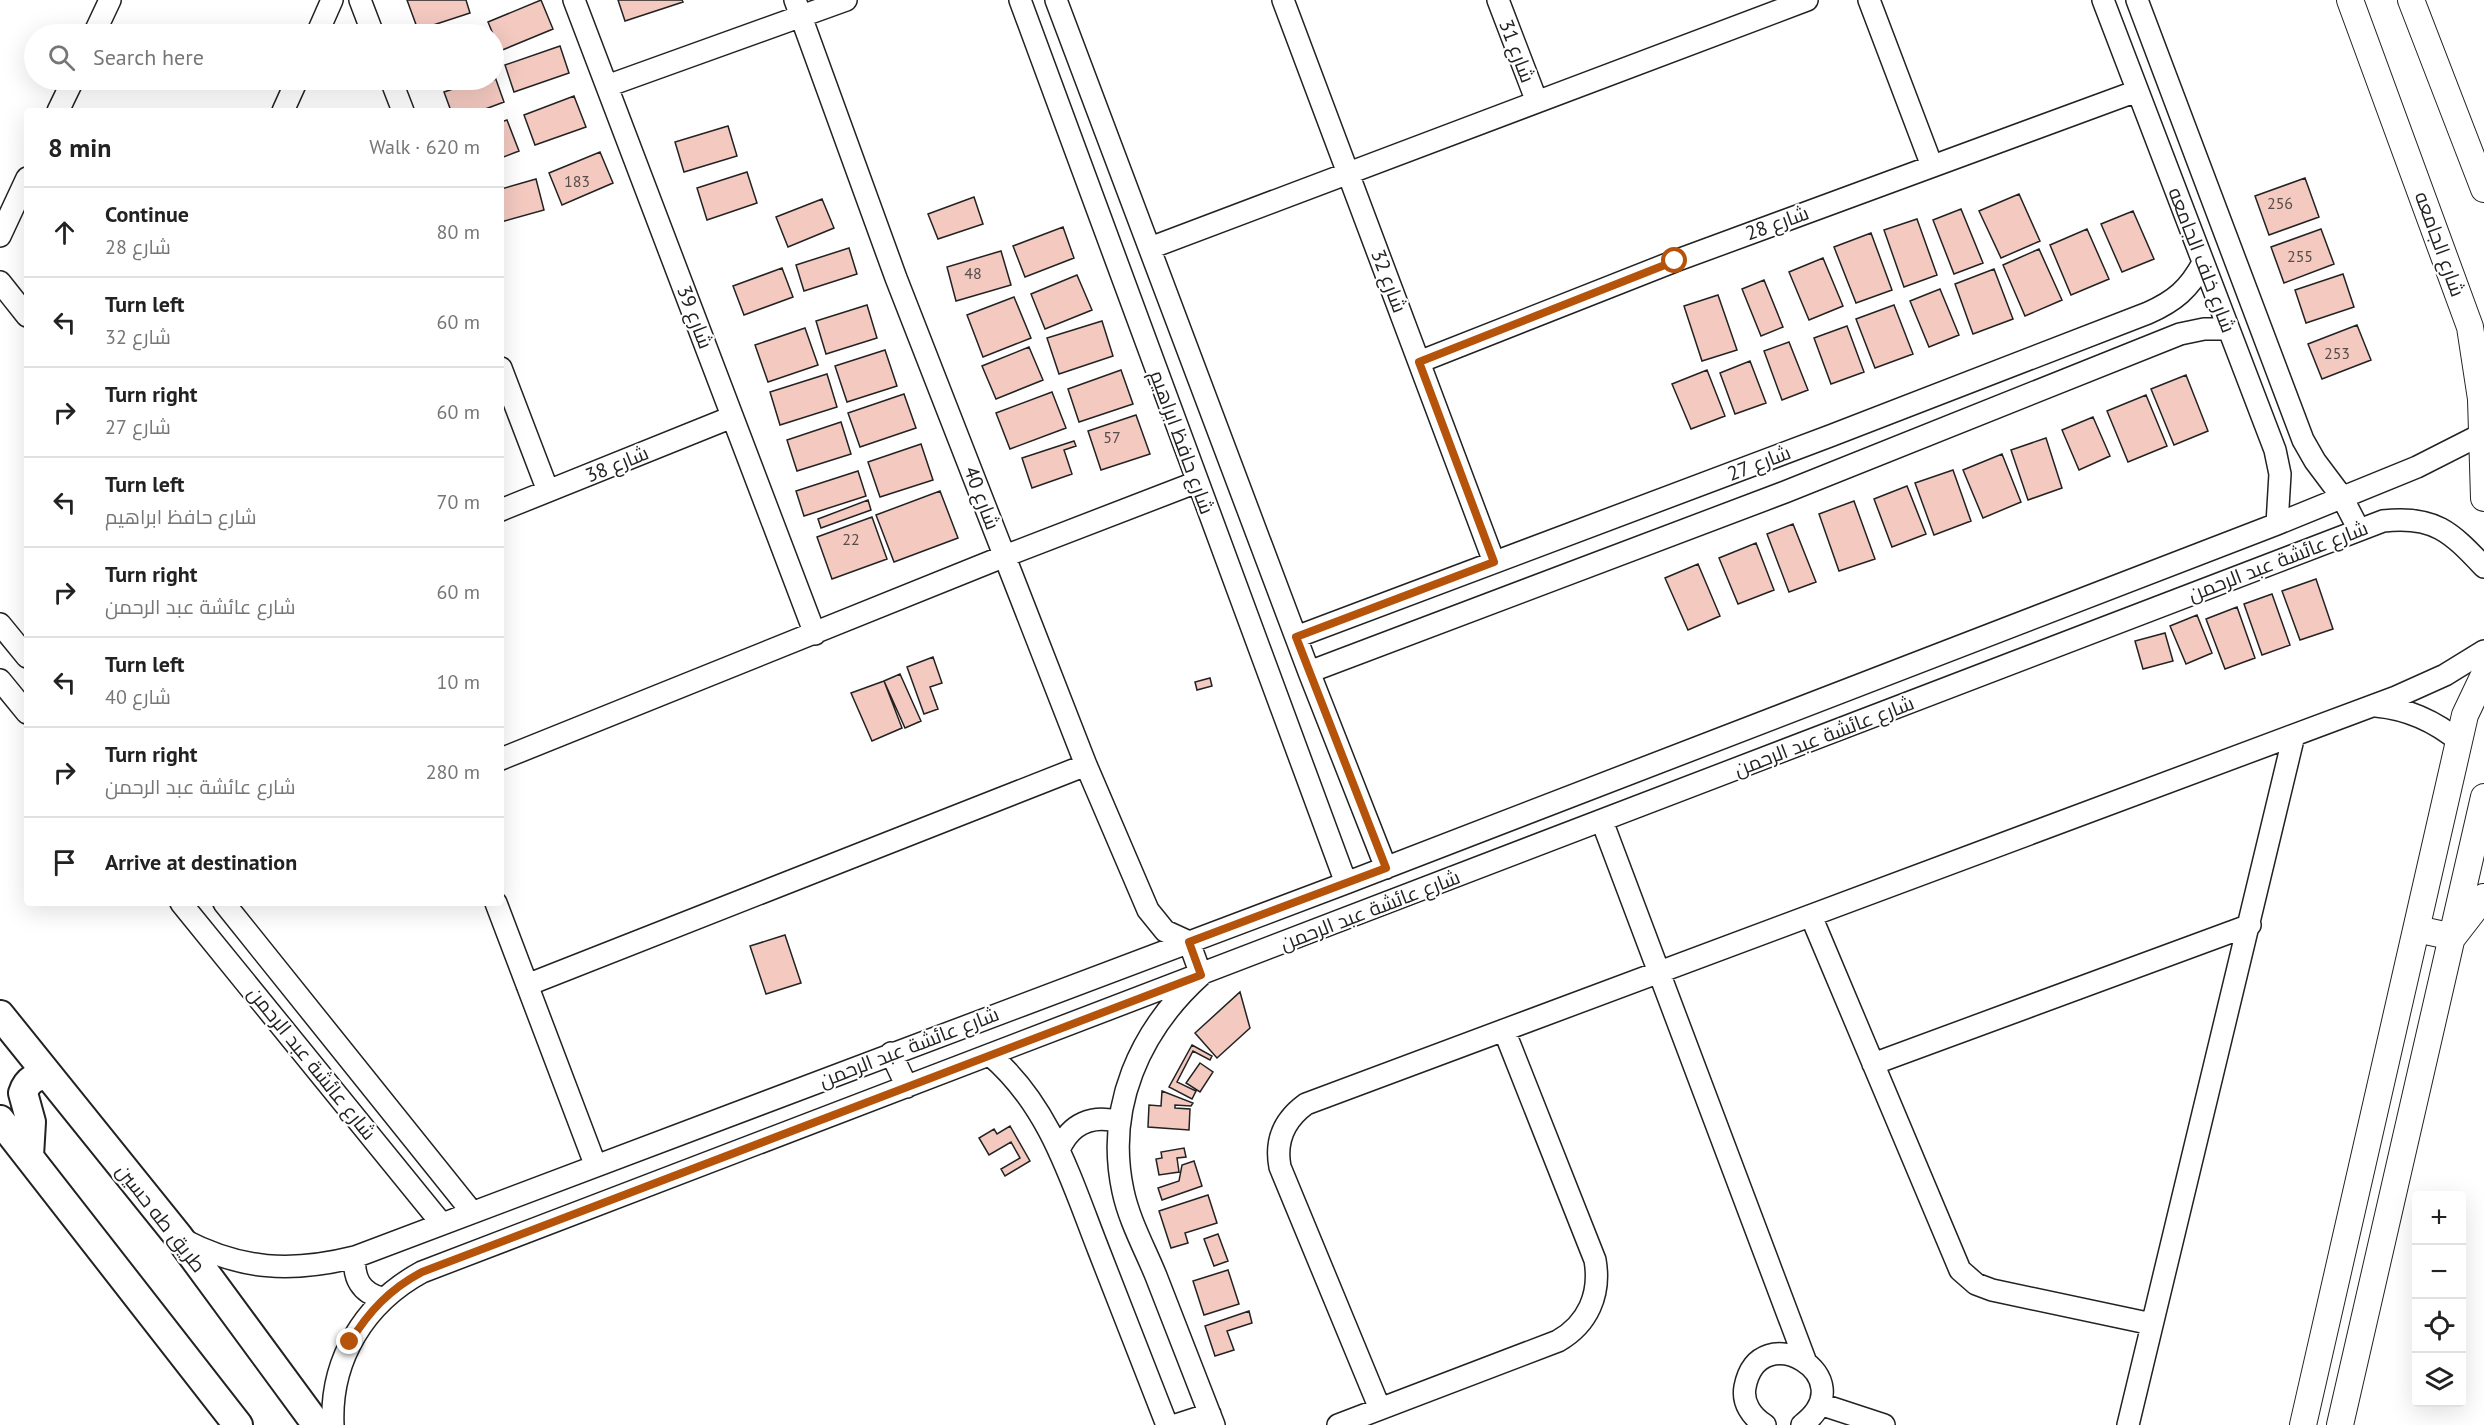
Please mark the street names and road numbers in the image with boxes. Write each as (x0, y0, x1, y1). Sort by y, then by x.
street label: شارع 31 (1492, 16, 1541, 87)
street label: شارع خلف الجامعه (2161, 184, 2242, 337)
street label: شارع الجامعه (2408, 188, 2471, 300)
street label: شارع 28 (1742, 200, 1813, 247)
street label: شارع 32 (1364, 246, 1413, 317)
street label: شارع 39 (670, 282, 719, 353)
street label: شارع حافظ ابراهيم (1143, 366, 1220, 518)
street label: شارع 27 (1724, 439, 1795, 488)
street label: شارع 38 (582, 440, 653, 489)
street label: شارع 40 (957, 463, 1006, 534)
street label: شارع عائشة عبد الرحمن (2184, 515, 2372, 608)
street label: شارع عائشة عبد الرحمن (1730, 690, 1918, 783)
street label: شارع عائشة عبد الرحمن (1276, 864, 1464, 957)
street label: شارع عائشة عبد الرحمن (241, 981, 382, 1146)
street label: شارع عائشة عبد الرحمن (815, 1001, 1003, 1094)
street label: طريق طه حسين (110, 1158, 212, 1278)

